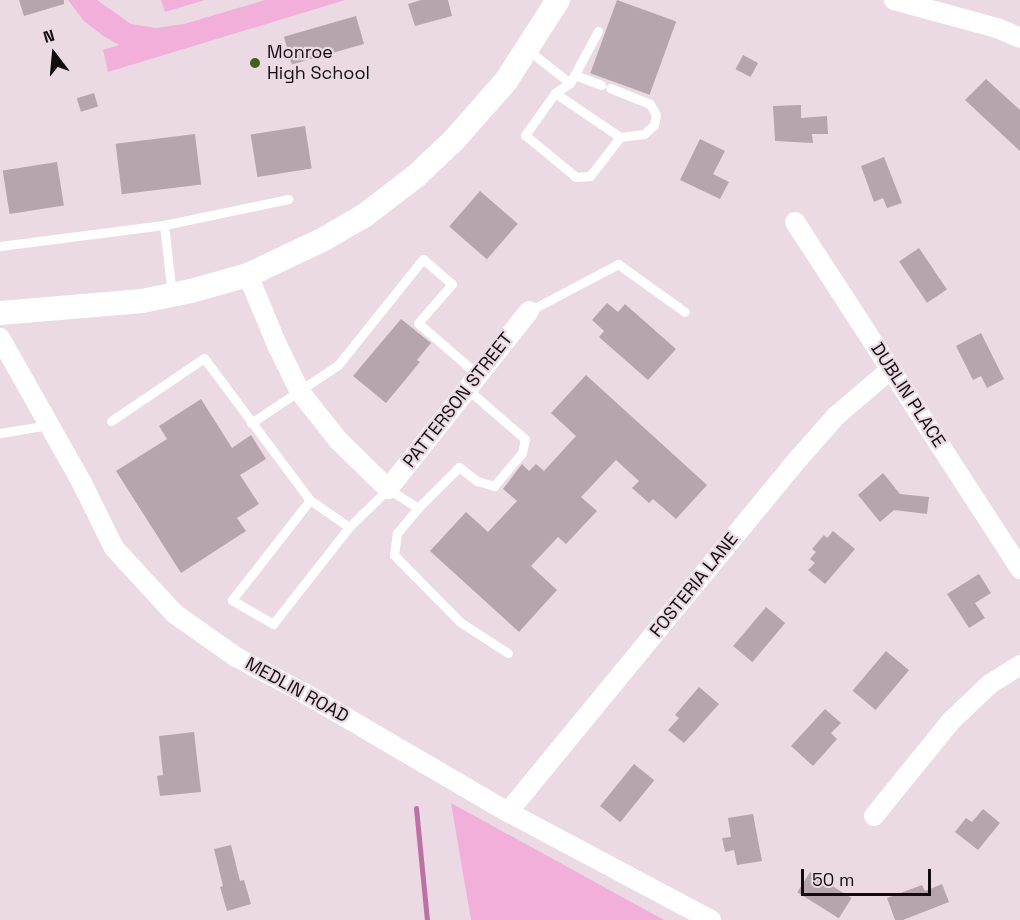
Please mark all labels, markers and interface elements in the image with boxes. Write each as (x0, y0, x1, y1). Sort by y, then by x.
north arrow (24, 24, 84, 84)
text: N (41, 25, 57, 48)
place label: Monroe High School (267, 42, 370, 84)
marker: Monroe High School (248, 56, 262, 70)
street label: PATTERSON STREET (399, 328, 517, 472)
street label: DUBLIN PLACE (866, 339, 950, 451)
street label: FOSTERIA LANE (645, 529, 743, 641)
street label: MEDLIN ROAD (242, 653, 352, 727)
scale bar (804, 857, 934, 895)
text: 50 m (812, 868, 854, 891)

